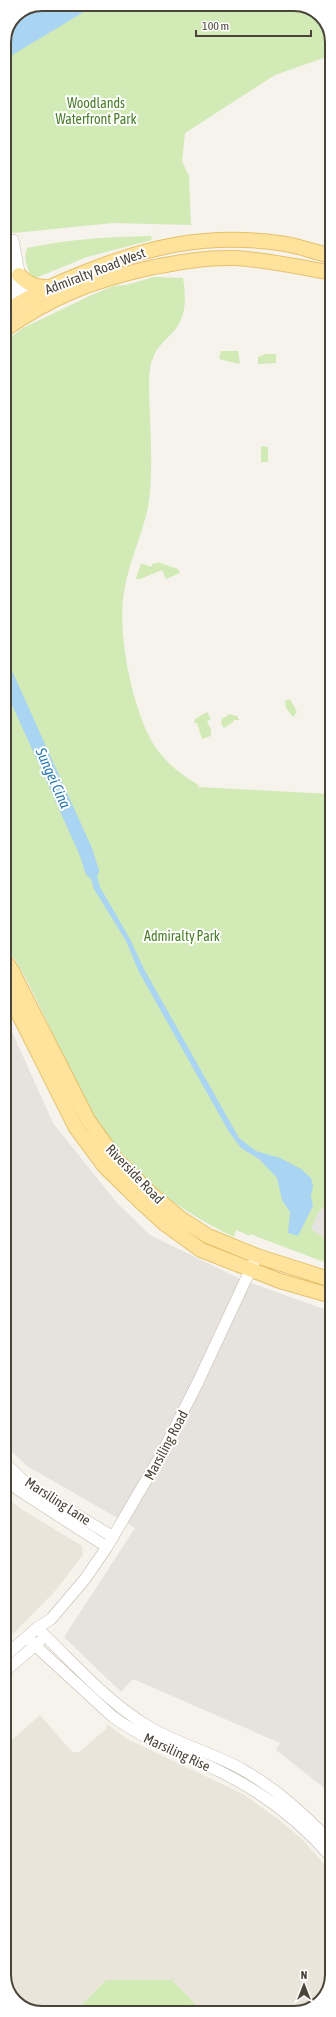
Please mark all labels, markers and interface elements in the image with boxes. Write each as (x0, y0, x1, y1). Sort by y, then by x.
scale bar (196, 12, 311, 38)
text: 100 m (202, 19, 229, 33)
park label: Woodlands Waterfront Park (55, 95, 137, 127)
street label: Admiralty Road West (43, 244, 147, 298)
water label: Sungei Cina (32, 744, 74, 811)
park label: Admiralty Park (144, 928, 220, 944)
street label: Riverside Road (103, 1141, 167, 1207)
street label: Marsiling Road (141, 1407, 191, 1483)
street label: Marsiling Lane (22, 1474, 94, 1528)
street label: Marsiling Rise (141, 1730, 213, 1774)
north arrow (284, 1965, 324, 2005)
text: N (301, 1969, 307, 1981)

